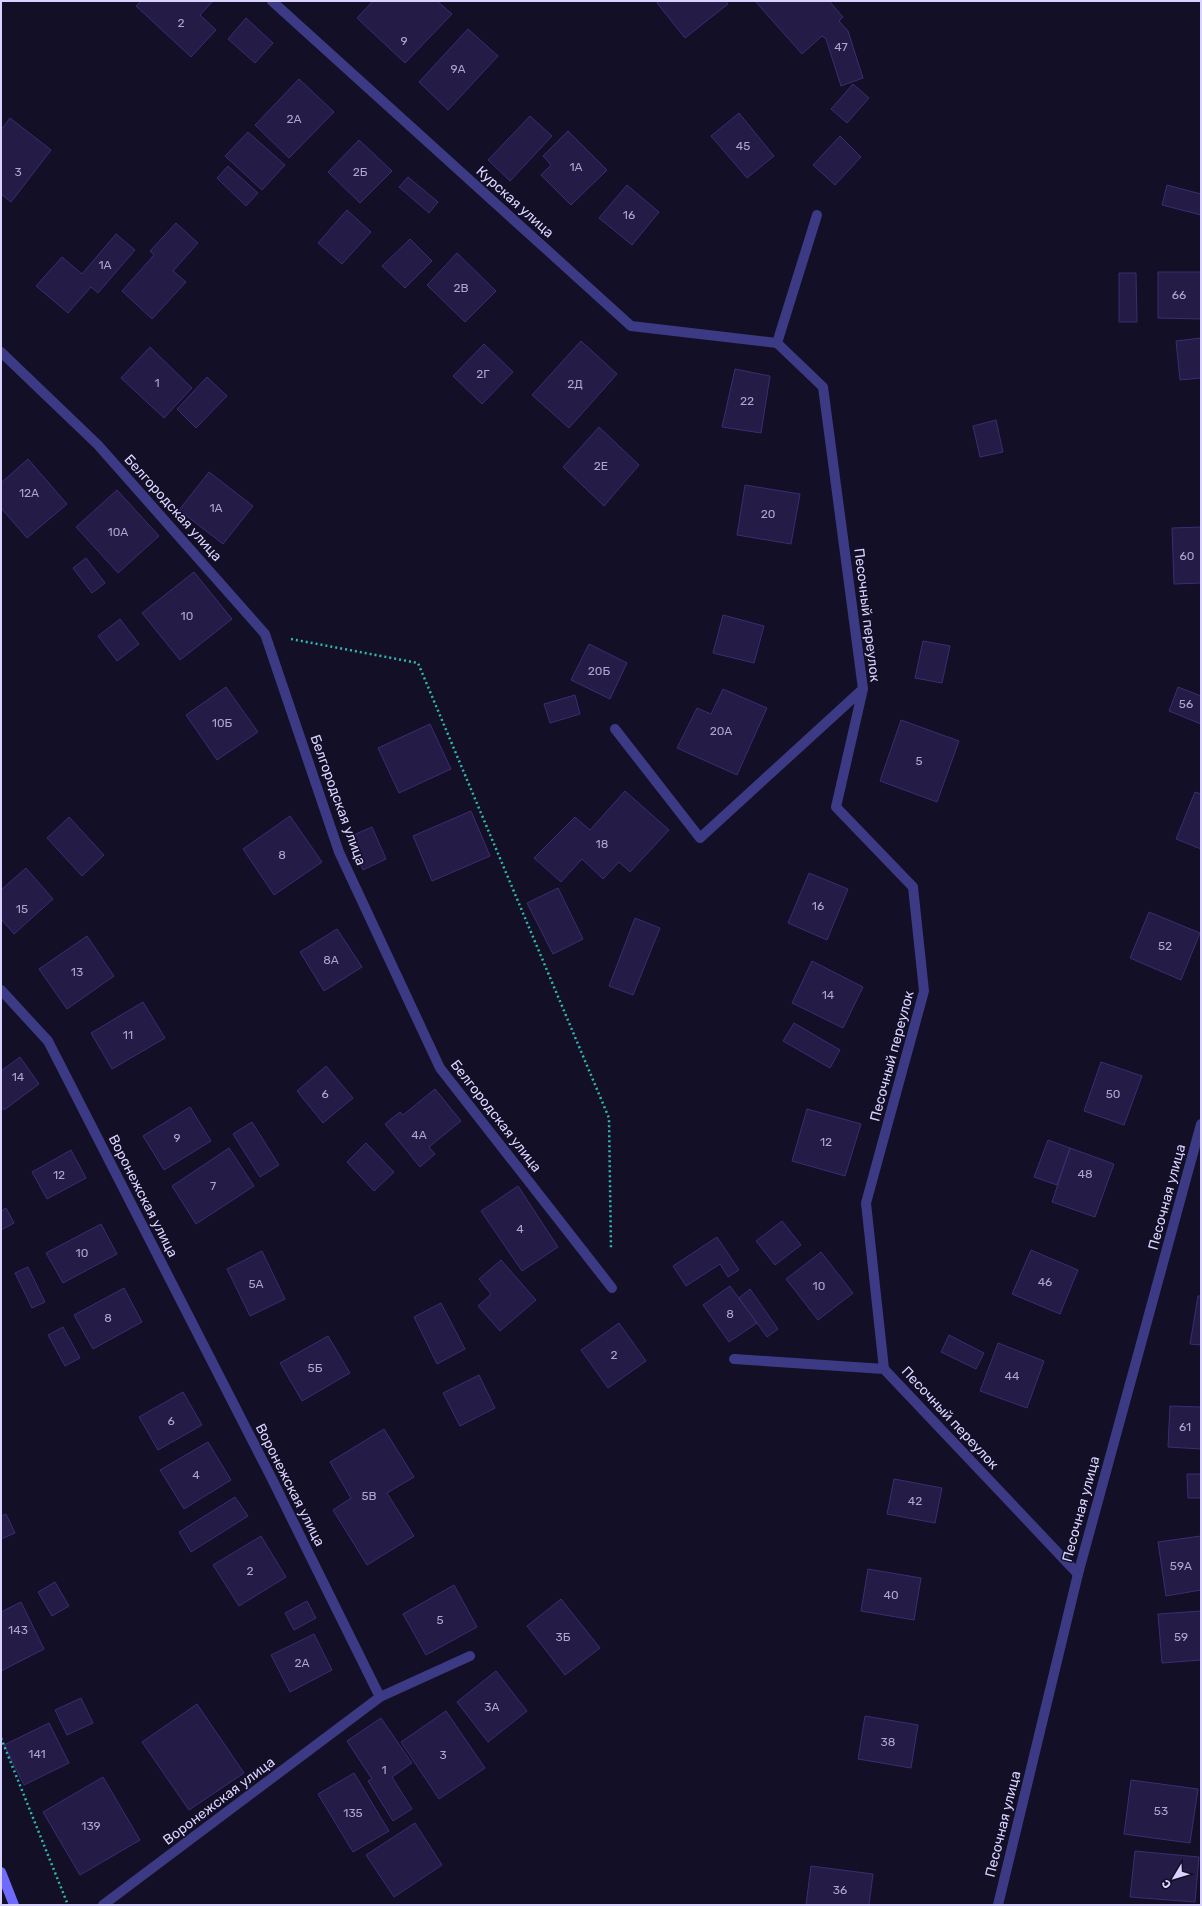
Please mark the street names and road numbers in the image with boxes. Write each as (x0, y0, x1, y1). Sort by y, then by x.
street label: Курская улица (473, 163, 557, 241)
street label: Белгородская улица (121, 451, 225, 565)
street label: Песочный переулок (850, 547, 884, 683)
street label: Белгородская улица (306, 732, 370, 868)
street label: Песочный переулок (866, 988, 918, 1123)
street label: Белгородская улица (447, 1056, 545, 1176)
street label: Воронежская улица (105, 1132, 181, 1260)
street label: Песочная улица (1145, 1142, 1189, 1252)
street label: Песочный переулок (898, 1363, 1002, 1473)
street label: Воронежская улица (252, 1421, 328, 1549)
street label: Песочная улица (1059, 1454, 1103, 1564)
street label: Воронежская улица (160, 1753, 278, 1849)
street label: Песочная улица (982, 1769, 1024, 1879)

